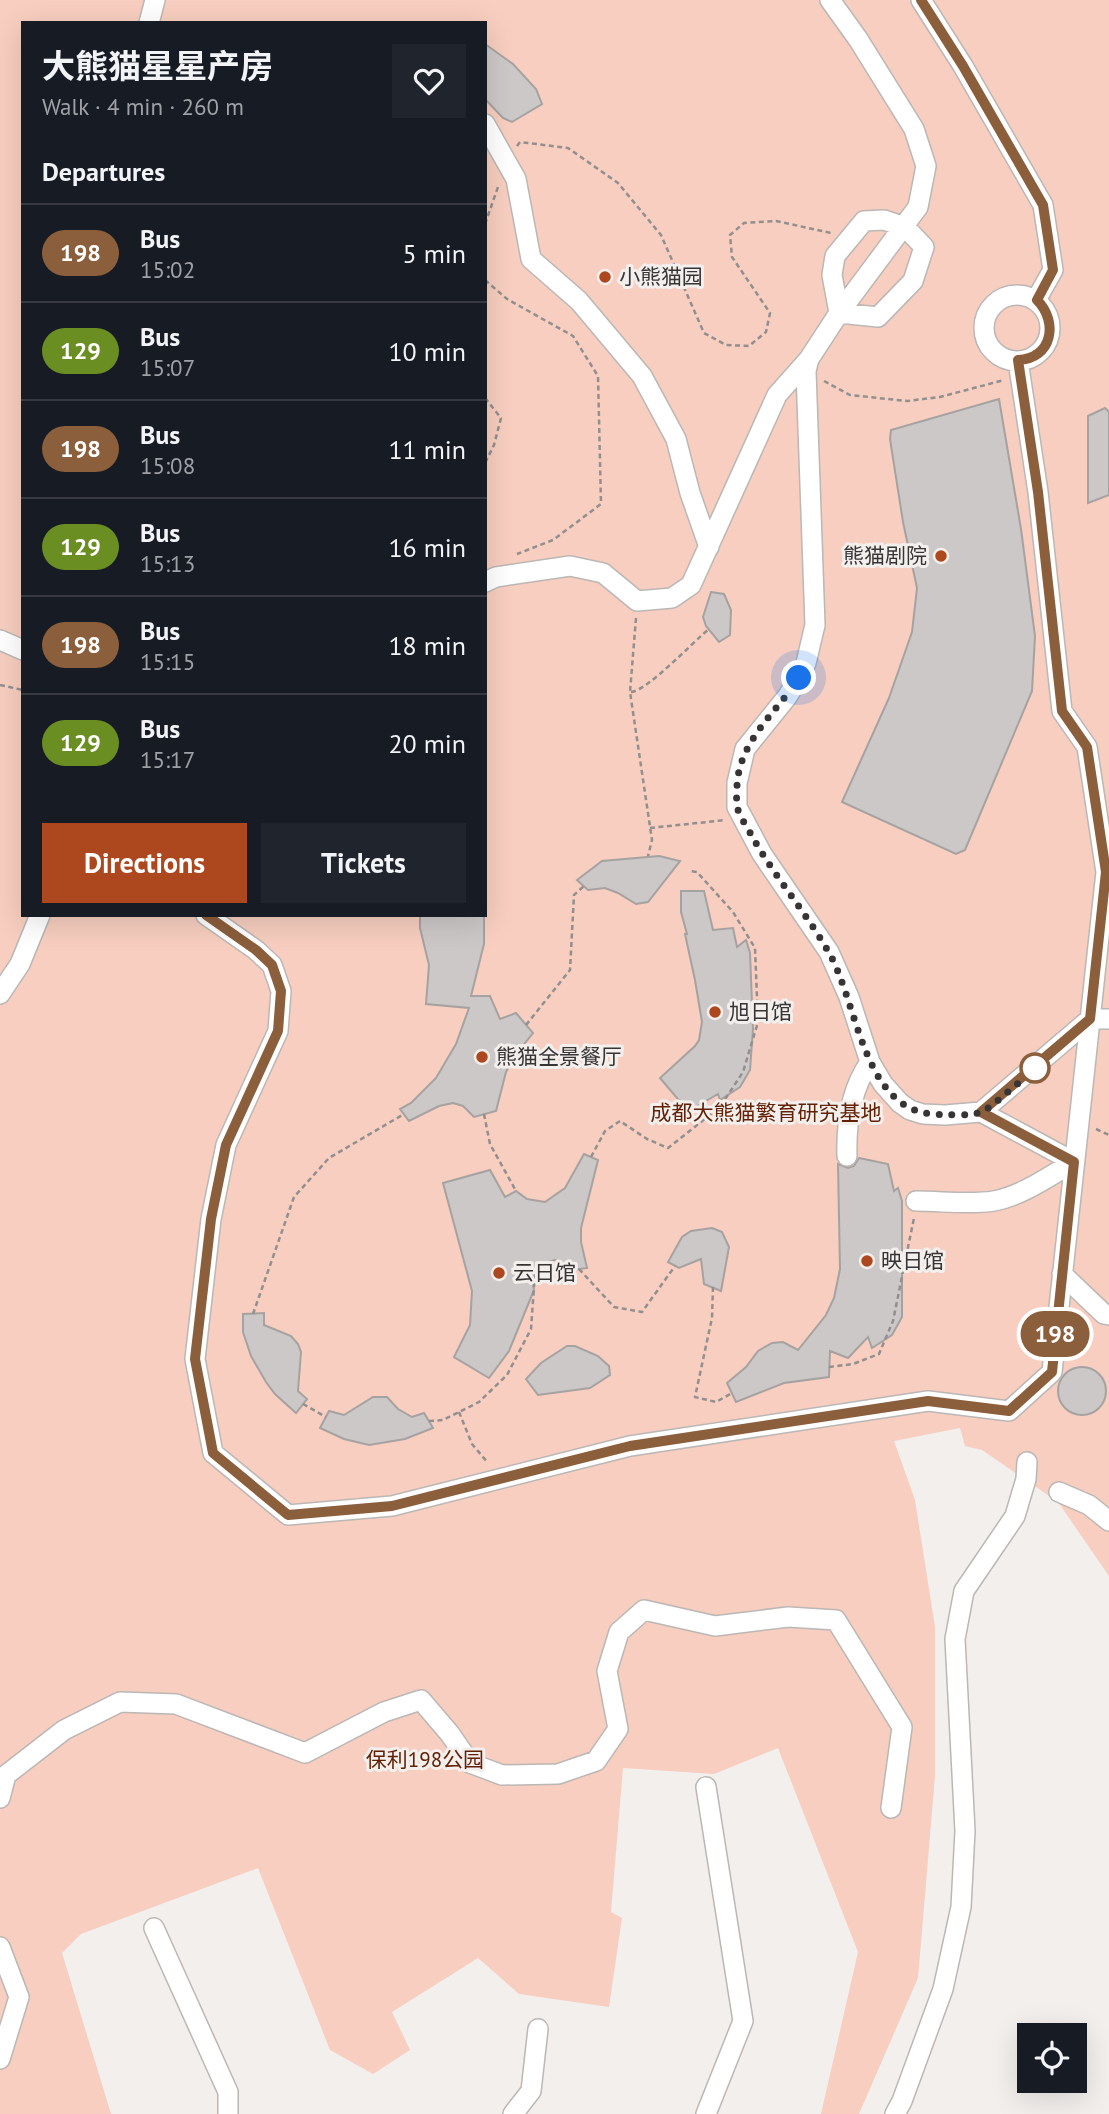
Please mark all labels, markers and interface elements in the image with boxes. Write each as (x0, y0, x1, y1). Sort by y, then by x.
text: 大熊猫星星产房 (42, 44, 273, 87)
button: heart (392, 44, 466, 118)
text: Walk · 4 min · 260 m (42, 92, 244, 121)
text: Departures (42, 155, 165, 188)
text: Bus (140, 222, 180, 255)
text: 198 (60, 237, 101, 268)
text: 5 min (403, 237, 466, 270)
text: 15:02 (140, 255, 195, 284)
place label: 小熊猫园 (619, 263, 703, 290)
marker: 小熊猫园 (597, 269, 613, 285)
text: Bus (140, 320, 180, 353)
text: 129 (60, 335, 101, 366)
text: 10 min (388, 335, 466, 368)
text: 15:07 (140, 353, 195, 382)
text: Bus (140, 418, 180, 451)
text: 198 (60, 433, 101, 464)
text: 11 min (388, 433, 466, 466)
text: 15:08 (140, 451, 195, 480)
text: Bus (140, 516, 180, 549)
text: 129 (60, 531, 101, 562)
text: 16 min (388, 531, 466, 564)
place label: 熊猫剧院 (843, 542, 927, 569)
marker: 熊猫剧院 (933, 548, 949, 564)
text: 15:13 (140, 549, 195, 578)
text: Bus (140, 614, 180, 647)
text: 198 (60, 629, 101, 660)
text: 18 min (388, 629, 466, 662)
text: 15:15 (140, 647, 195, 676)
your location (781, 660, 816, 695)
text: Bus (140, 712, 180, 745)
text: 129 (60, 727, 101, 758)
text: 20 min (388, 727, 466, 760)
text: 15:17 (140, 745, 195, 774)
button: Directions (42, 823, 247, 903)
button: Tickets (261, 823, 466, 903)
place label: 旭日馆 (729, 998, 792, 1025)
marker: 旭日馆 (707, 1004, 723, 1020)
place label: 熊猫全景餐厅 (496, 1043, 622, 1070)
marker: 熊猫全景餐厅 (474, 1049, 490, 1065)
unlabelled marker (1020, 1053, 1050, 1083)
park label: 成都大熊猫繁育研究基地 (651, 1099, 882, 1126)
place label: 映日馆 (881, 1247, 944, 1274)
marker: 映日馆 (859, 1253, 875, 1269)
place label: 云日馆 (513, 1259, 576, 1286)
marker: 云日馆 (491, 1265, 507, 1281)
line badge: 198 (1015, 1311, 1095, 1357)
text: 198 (1035, 1318, 1075, 1349)
park label: 保利198公园 (366, 1746, 484, 1773)
map controls (1017, 2023, 1087, 2093)
button: locate (1017, 2023, 1087, 2093)

